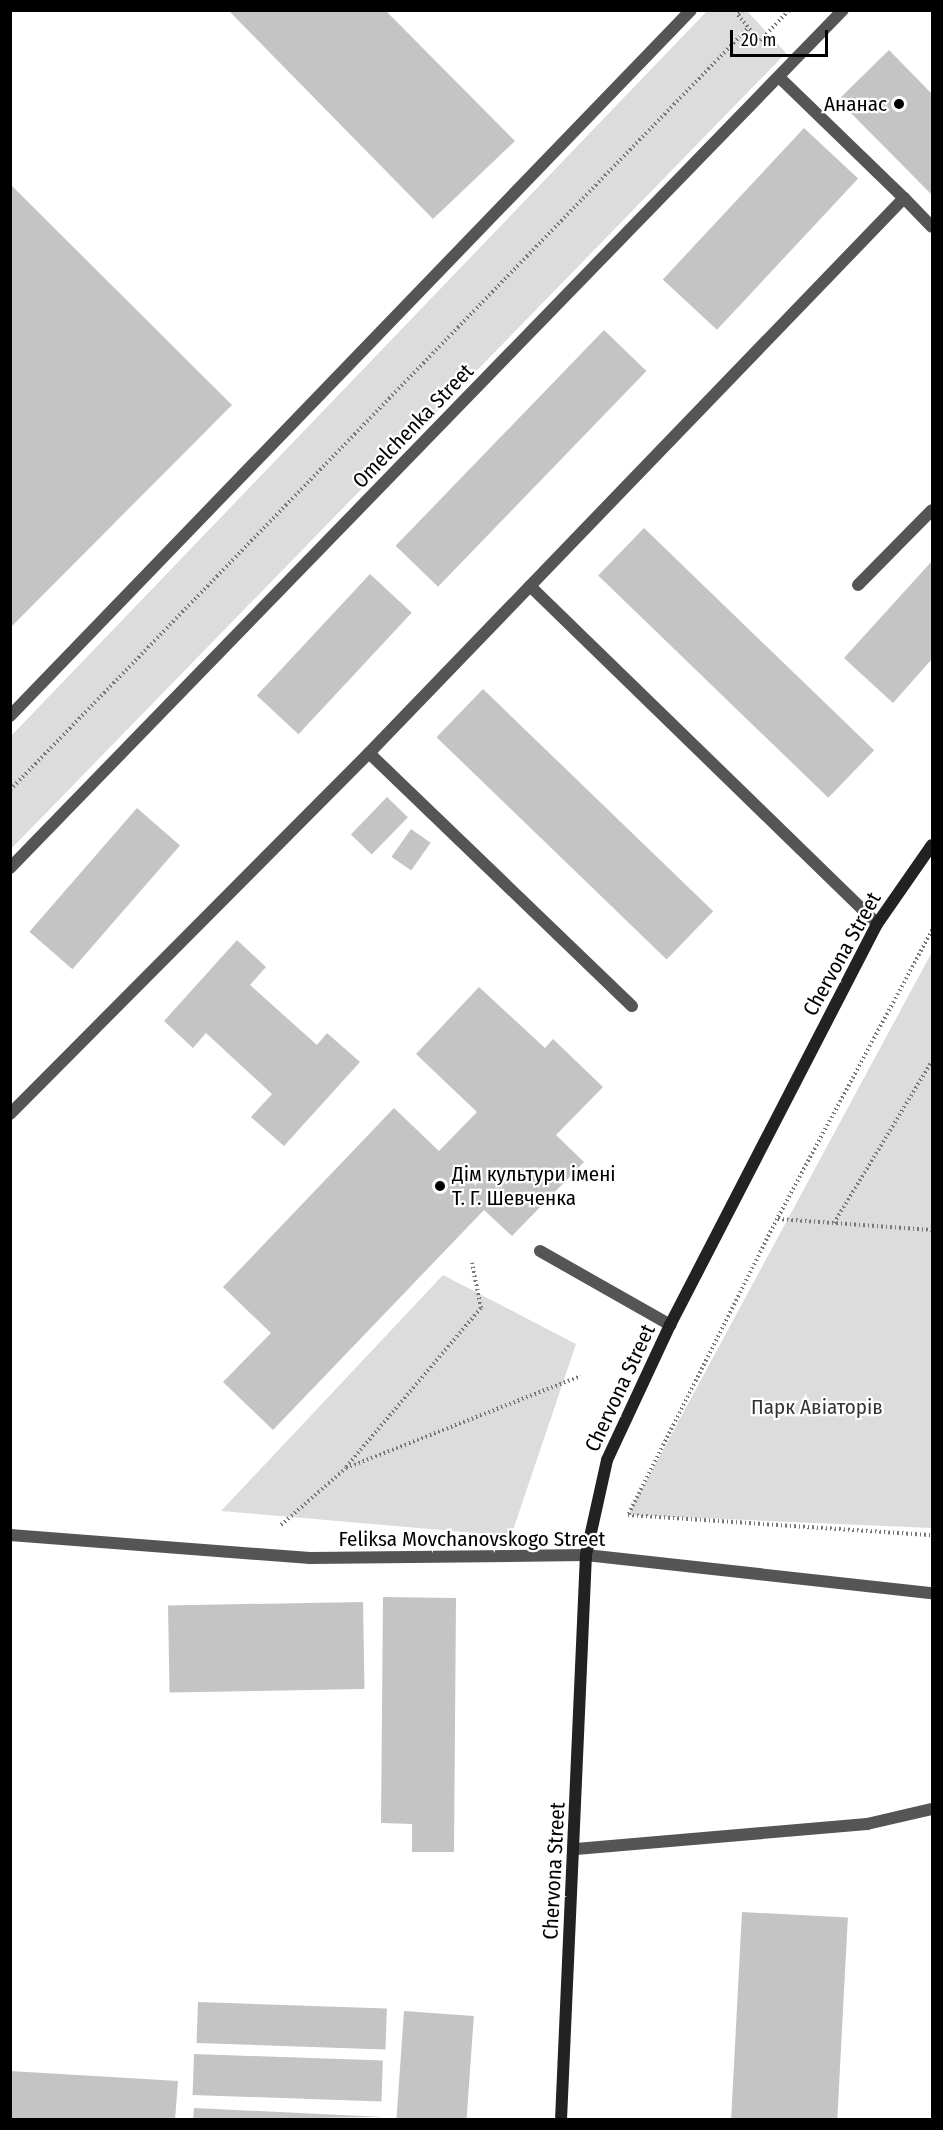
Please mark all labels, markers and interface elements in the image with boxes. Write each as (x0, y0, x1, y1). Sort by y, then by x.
scale bar (733, 18, 830, 56)
text: 20 m (741, 29, 776, 51)
place label: Ананас (824, 91, 887, 117)
marker: Ананас (892, 97, 906, 111)
street label: Omelchenka Street (347, 359, 479, 493)
street label: Chervona Street (798, 888, 886, 1020)
place label: Дім культури імені Т. Г. Шевченка (452, 1161, 616, 1211)
marker: Дім культури імені Т. Г. Шевченка (433, 1179, 447, 1193)
street label: Chervona Street (580, 1320, 660, 1456)
park label: Парк Авіаторів (751, 1394, 883, 1420)
street label: Feliksa Movchanovskogo Street (339, 1526, 605, 1552)
street label: Chervona Street (538, 1802, 570, 1940)

